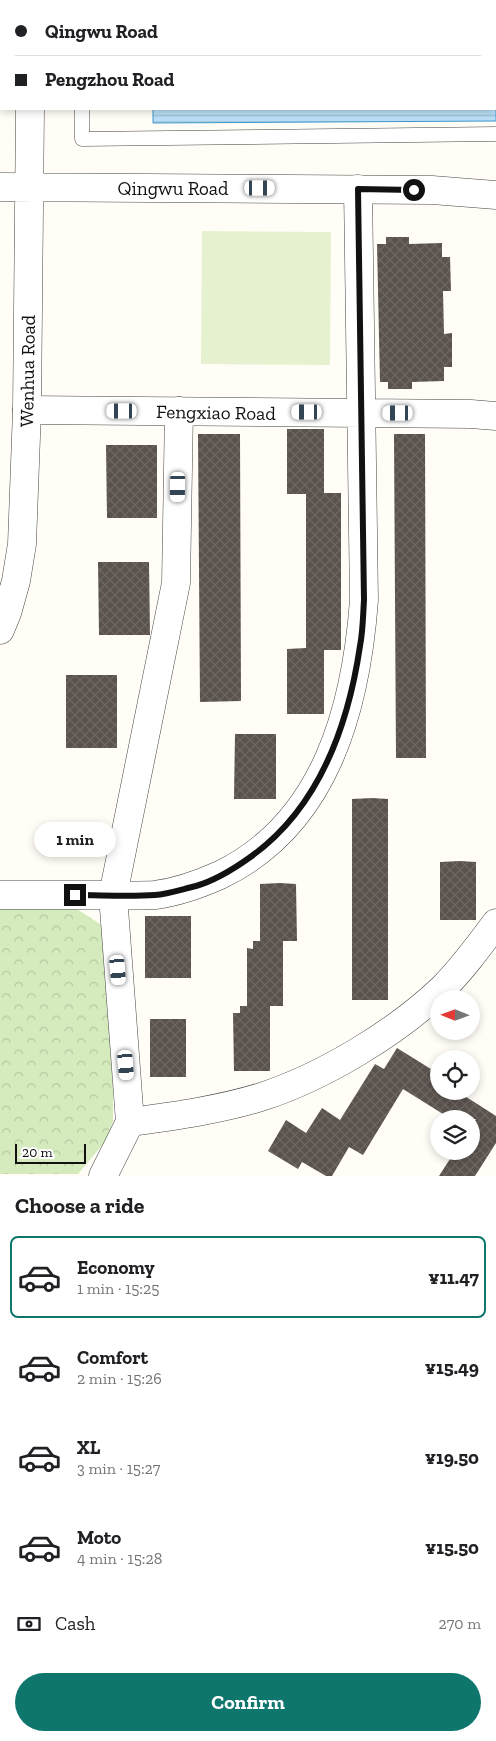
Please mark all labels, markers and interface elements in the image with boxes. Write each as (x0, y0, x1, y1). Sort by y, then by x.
text: Qingwu Road (45, 20, 158, 43)
text: Pengzhou Road (45, 68, 174, 91)
street label: Qingwu Road (118, 177, 229, 200)
route start (403, 179, 425, 201)
car (245, 181, 275, 196)
street label: Wenhua Road (15, 314, 40, 427)
street label: Fengxiao Road (156, 400, 277, 425)
car (107, 404, 137, 419)
car (292, 405, 322, 420)
car (383, 406, 413, 421)
car (170, 472, 185, 502)
callout: 1 min (34, 822, 116, 858)
text: 1 min (56, 830, 94, 849)
route end (64, 884, 86, 906)
car (109, 954, 126, 986)
north arrow (430, 990, 480, 1040)
map controls (430, 990, 480, 1160)
car (117, 1049, 134, 1081)
button: locate (430, 1050, 480, 1100)
button: layers (430, 1110, 480, 1160)
scale bar (15, 1141, 86, 1164)
text: 20 m (22, 1144, 53, 1161)
text: Choose a ride (15, 1192, 145, 1219)
icon: car (17, 1255, 62, 1300)
text: Economy (77, 1256, 155, 1279)
text: ¥11.47 (428, 1266, 479, 1289)
text: 1 min · 15:25 (77, 1279, 159, 1298)
icon: car (17, 1345, 62, 1390)
text: Comfort (77, 1346, 148, 1369)
text: ¥15.49 (425, 1356, 479, 1379)
text: 2 min · 15:26 (77, 1369, 162, 1388)
icon: car (17, 1435, 62, 1480)
text: XL (77, 1436, 100, 1459)
text: ¥19.50 (425, 1446, 479, 1469)
text: 3 min · 15:27 (77, 1459, 160, 1478)
icon: car (17, 1525, 62, 1570)
text: Moto (77, 1526, 121, 1549)
text: ¥15.50 (425, 1536, 479, 1559)
text: 4 min · 15:28 (77, 1549, 162, 1568)
icon: cash (15, 1610, 43, 1638)
text: Cash (55, 1612, 95, 1635)
text: 270 m (439, 1614, 481, 1633)
button: Confirm (15, 1673, 481, 1731)

